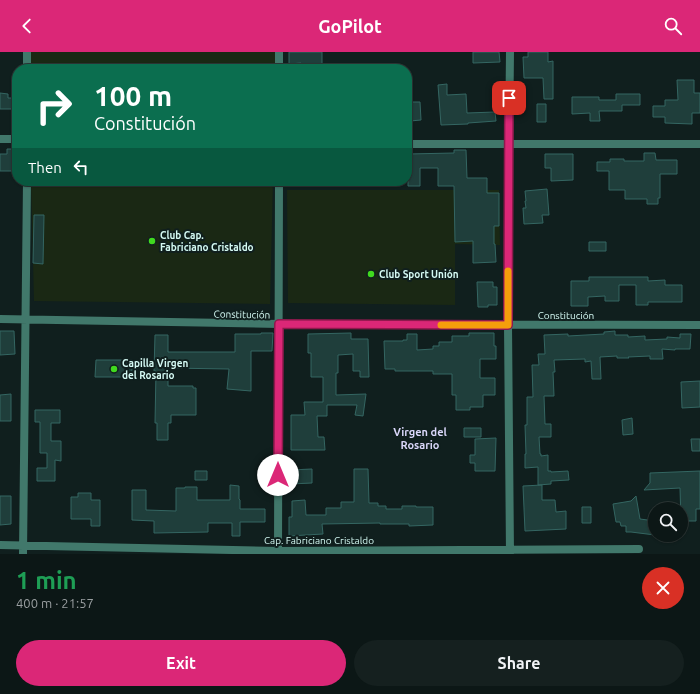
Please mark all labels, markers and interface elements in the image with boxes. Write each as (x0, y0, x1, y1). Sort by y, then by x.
icon: back (16, 15, 38, 37)
icon: search (662, 15, 684, 37)
text: GoPilot (318, 16, 382, 36)
icon: right (28, 80, 80, 132)
text: 100 m (94, 80, 172, 111)
pin (492, 81, 526, 115)
icon: arrive (498, 87, 520, 109)
text: Constitución (94, 113, 196, 133)
icon: left (70, 156, 92, 178)
text: Then (28, 159, 62, 176)
place label: Club Cap. Fabriciano Cristaldo (160, 230, 254, 253)
marker: Club Cap. Fabriciano Cristaldo (147, 236, 157, 246)
marker: Club Sport Unión (366, 269, 376, 279)
place label: Club Sport Unión (379, 269, 459, 280)
street label: Constitución (214, 309, 270, 320)
street label: Constitución (538, 310, 594, 321)
place label: Capilla Virgen del Rosario (122, 358, 188, 381)
marker: Capilla Virgen del Rosario (109, 364, 119, 374)
district label: Virgen del Rosario (393, 426, 447, 451)
position arrow (257, 454, 299, 496)
map controls (648, 502, 688, 542)
button: search (648, 502, 688, 542)
street label: Cap. Fabriciano Cristaldo (264, 535, 374, 546)
text: 1 min (16, 567, 77, 594)
button: close (642, 567, 684, 609)
text: 400 m · 21:57 (16, 596, 94, 610)
button: Exit (16, 640, 346, 686)
button: Share (354, 640, 684, 686)

